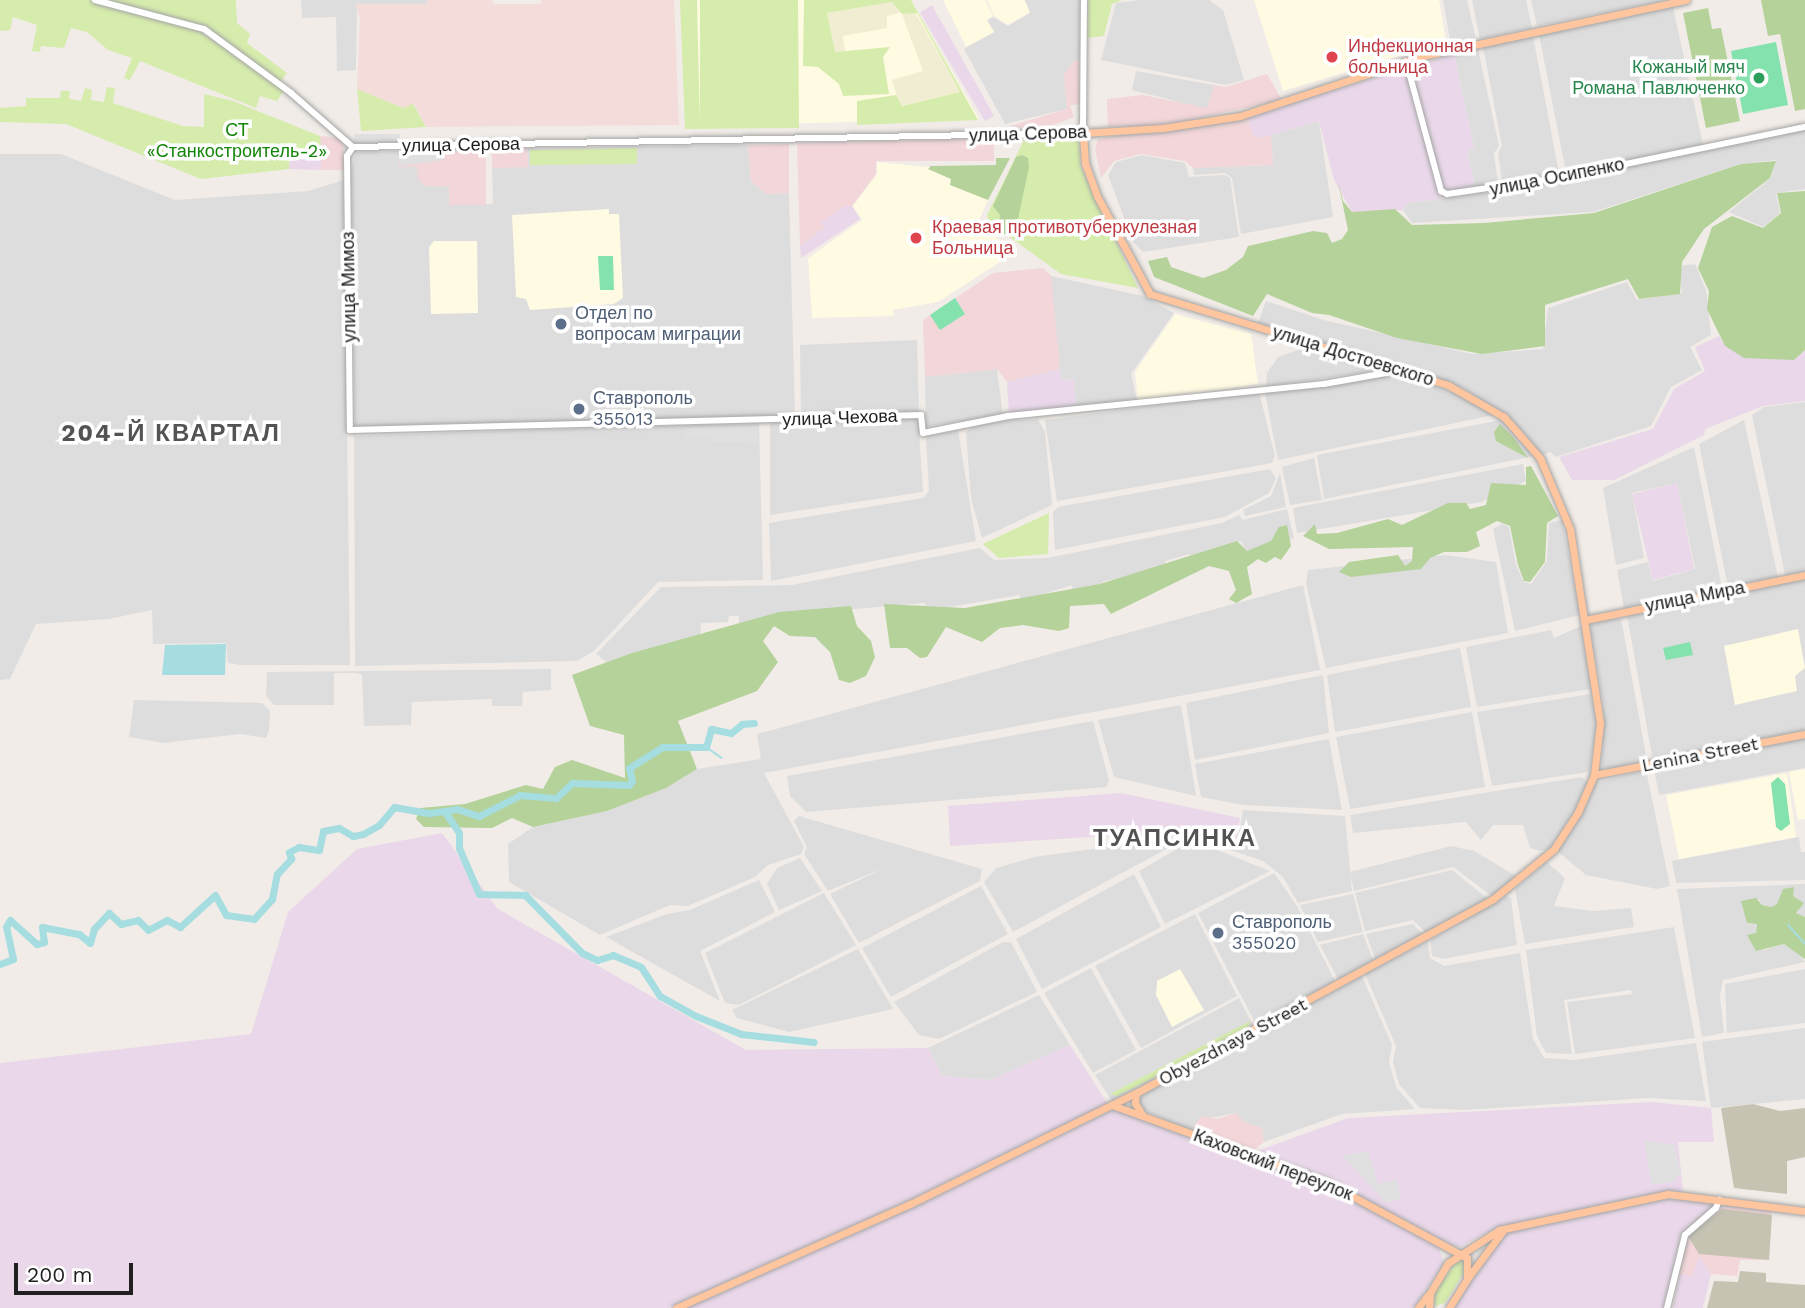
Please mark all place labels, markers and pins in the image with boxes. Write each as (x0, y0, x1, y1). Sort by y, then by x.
place label: Инфекционная больница (1348, 36, 1474, 78)
marker: Инфекционная больница (1322, 47, 1342, 67)
place label: Кожаный мяч Романа Павлюченко (1572, 57, 1745, 100)
marker: Кожаный мяч Романа Павлюченко (1751, 70, 1767, 86)
place label: Краевая противотуберкулезная Больница (932, 217, 1197, 260)
marker: Краевая противотуберкулезная Больница (906, 228, 926, 248)
place label: Отдел по вопросам миграции (575, 303, 741, 346)
marker: Отдел по вопросам миграции (553, 316, 569, 332)
place label: Ставрополь 355013 (593, 388, 693, 430)
marker: Ставрополь 355013 (571, 401, 587, 417)
place label: Ставрополь 355020 (1232, 912, 1332, 954)
marker: Ставрополь 355020 (1210, 925, 1226, 941)

